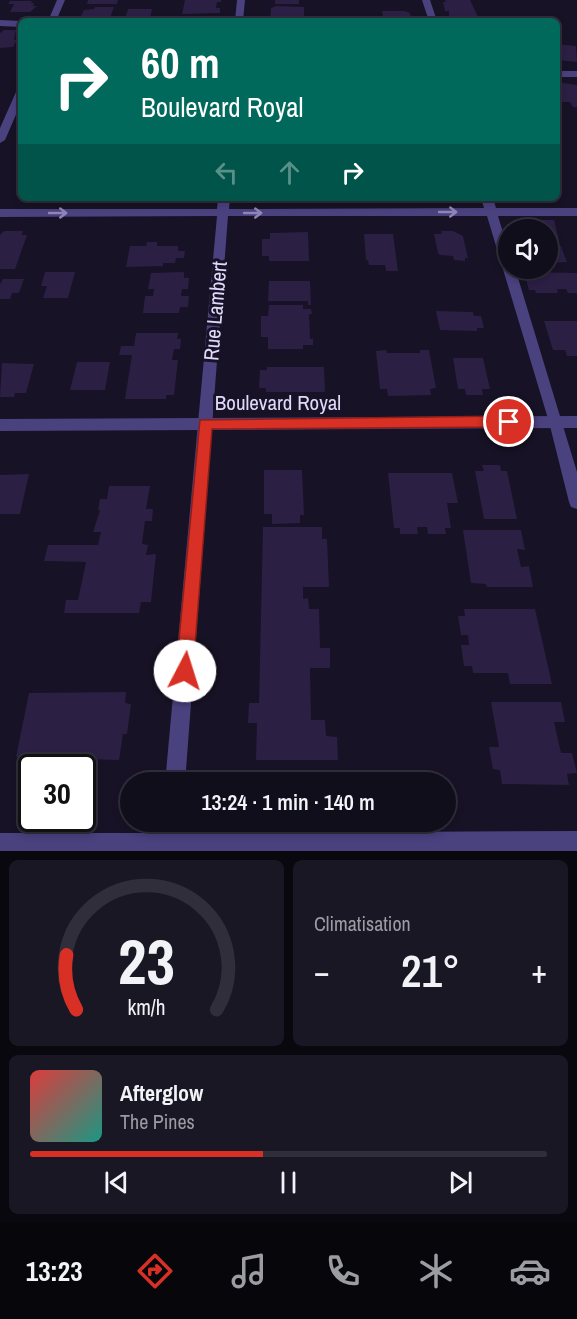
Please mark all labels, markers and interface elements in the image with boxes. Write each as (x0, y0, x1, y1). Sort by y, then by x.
text: 60 m (141, 35, 220, 91)
icon: right (42, 42, 120, 120)
text: Boulevard Royal (141, 89, 303, 125)
icon: left (210, 156, 243, 189)
icon: ahead (273, 156, 306, 189)
icon: right (336, 156, 369, 189)
one-way arrow (438, 206, 458, 218)
one-way arrow (48, 207, 68, 219)
one-way arrow (243, 207, 263, 219)
map controls (498, 219, 558, 279)
button: sound (498, 219, 558, 279)
street label: Rue Lambert (196, 260, 234, 362)
street label: Boulevard Royal (215, 388, 341, 417)
pin (483, 396, 534, 447)
icon: arrive (492, 405, 525, 438)
position arrow (153, 639, 217, 703)
speed limit sign: 30 (18, 754, 96, 832)
text: 13:24 · 1 min · 140 m (201, 787, 375, 817)
text: Climatisation (314, 910, 411, 937)
text: 23 (118, 919, 175, 1003)
text: 21° (401, 940, 460, 1001)
text: − (314, 949, 330, 993)
text: + (531, 949, 547, 993)
text: km/h (127, 993, 166, 1022)
text: Afterglow (120, 1078, 203, 1108)
text: The Pines (120, 1108, 195, 1135)
icon: previous (100, 1166, 133, 1199)
icon: pause (272, 1166, 305, 1199)
icon: next (444, 1166, 477, 1199)
icon: directions (134, 1250, 176, 1292)
icon: music (228, 1250, 270, 1292)
icon: phone (322, 1250, 364, 1292)
icon: climate (415, 1250, 457, 1292)
icon: car (509, 1250, 551, 1292)
text: 13:23 (26, 1253, 82, 1289)

